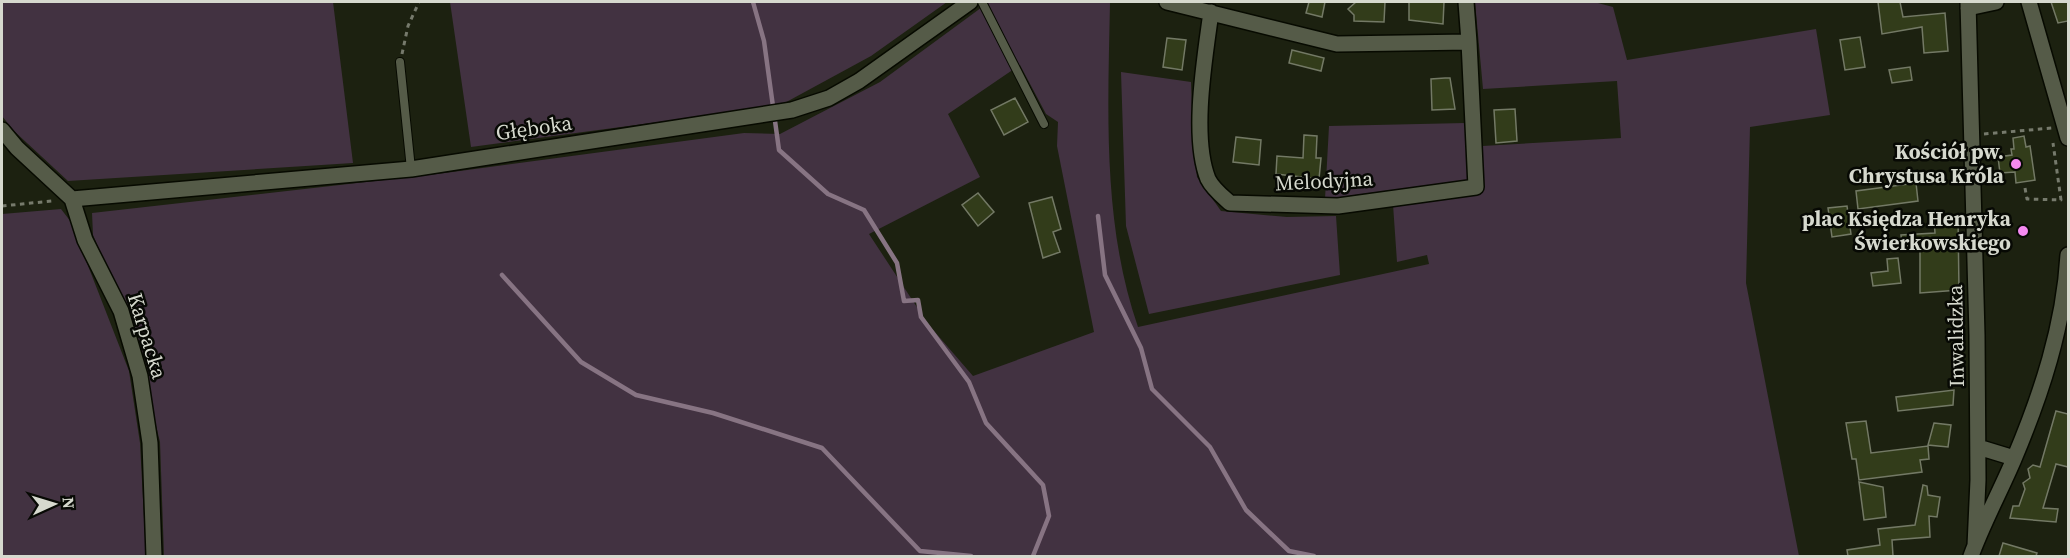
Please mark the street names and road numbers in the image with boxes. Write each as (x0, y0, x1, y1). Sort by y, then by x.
street label: Głęboka (494, 108, 574, 147)
street label: Melodyjna (1274, 163, 1374, 198)
street label: Inwalidzka (1940, 284, 1971, 387)
street label: Karpacka (121, 289, 174, 383)

